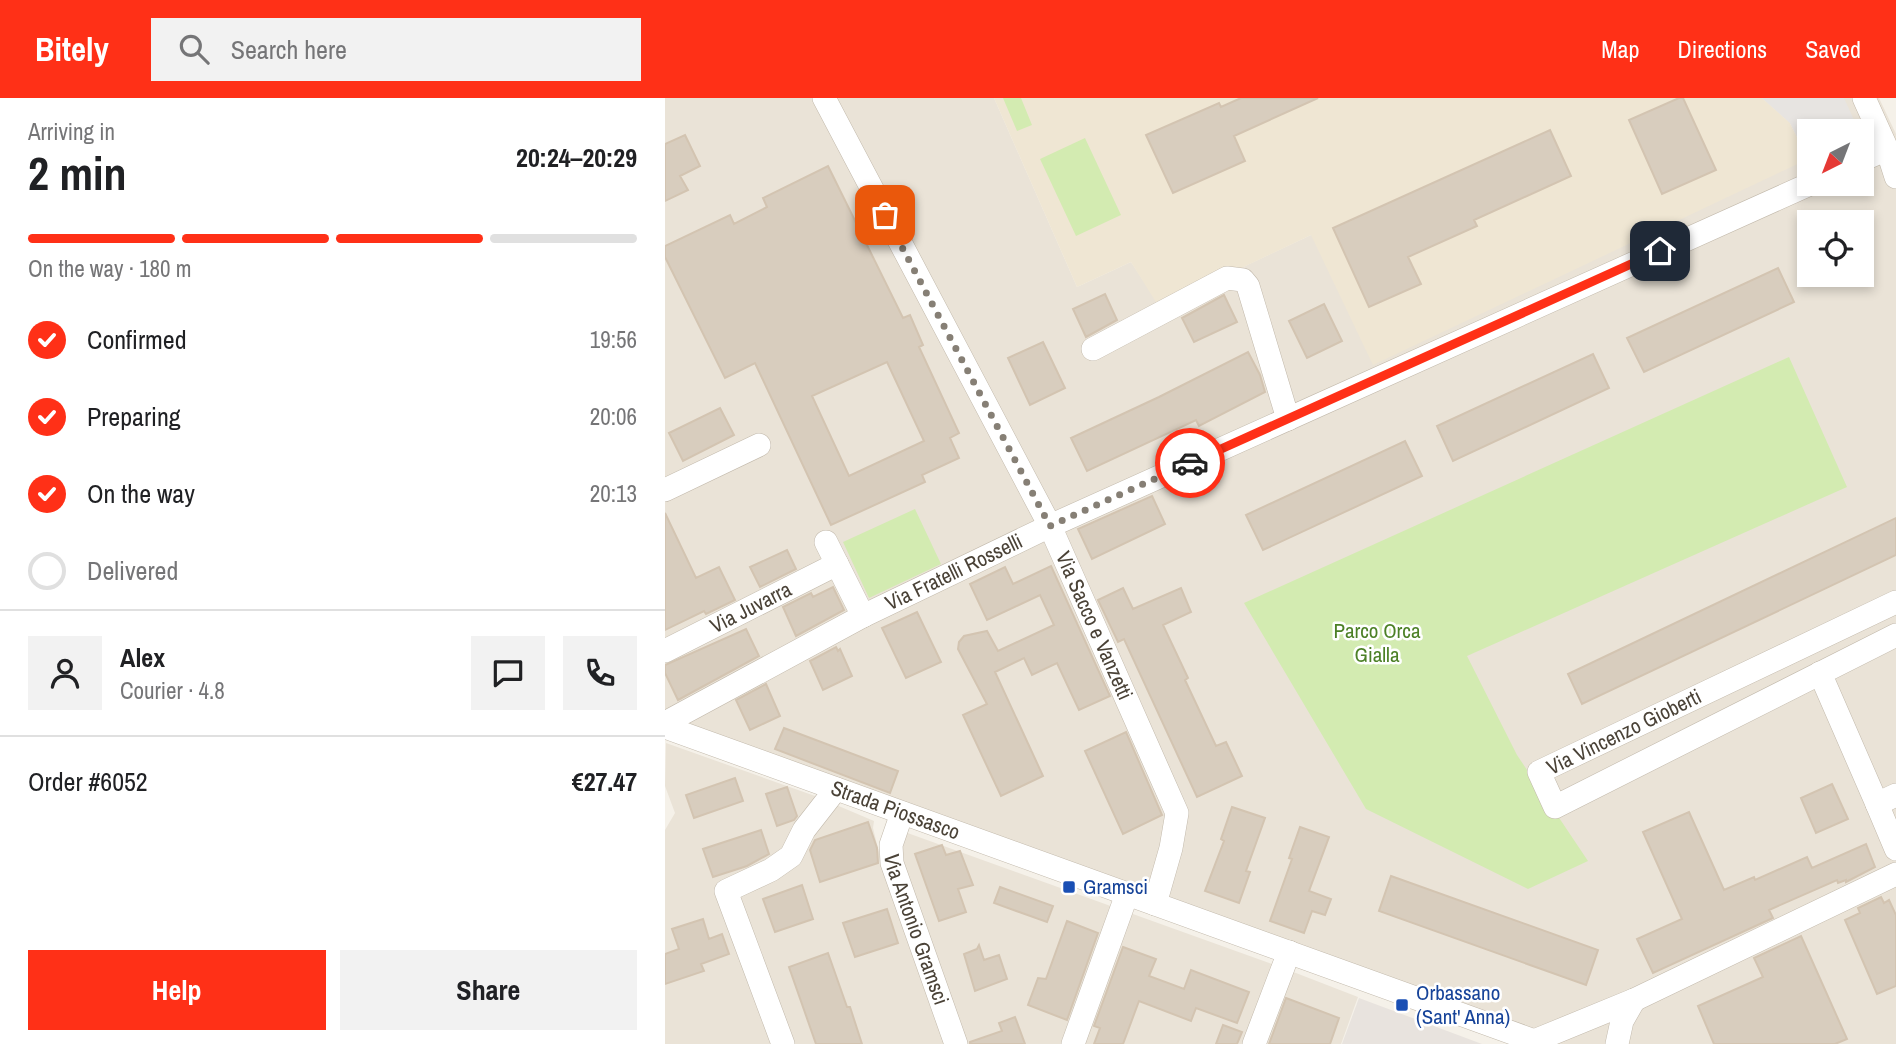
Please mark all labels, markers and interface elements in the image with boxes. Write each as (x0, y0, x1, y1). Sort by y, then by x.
search box (151, 18, 641, 81)
text: Bitely (35, 27, 109, 71)
icon: search (175, 30, 213, 68)
text: Search here (231, 32, 347, 67)
text: Map (1601, 33, 1639, 65)
text: Directions (1677, 33, 1767, 65)
text: Saved (1805, 33, 1861, 65)
text: Arriving in (28, 116, 115, 147)
north arrow (1797, 119, 1874, 196)
map controls (1797, 119, 1874, 287)
text: 20:24–20:29 (516, 140, 637, 175)
text: 2 min (28, 142, 127, 204)
pin (855, 185, 915, 245)
icon: bag (866, 196, 904, 234)
button: locate (1797, 210, 1874, 287)
pin (1630, 221, 1690, 281)
icon: home (1641, 232, 1679, 270)
text: On the way · 180 m (28, 253, 192, 284)
icon: check (28, 321, 66, 359)
text: Confirmed (87, 322, 187, 357)
text: 19:56 (590, 324, 637, 355)
icon: check (28, 398, 66, 436)
text: Preparing (87, 399, 181, 434)
text: 20:06 (590, 401, 637, 432)
courier (1155, 428, 1225, 498)
icon: car (1171, 444, 1209, 482)
icon: check (28, 475, 66, 513)
text: On the way (87, 476, 195, 511)
text: 20:13 (590, 478, 637, 509)
street label: Via Fratelli Rosselli (880, 526, 1027, 617)
street label: Via Sacco e Vanzetti (1049, 547, 1140, 704)
text: Delivered (87, 553, 178, 588)
street label: Via Juvarra (705, 574, 797, 640)
park label: Parco Orca Gialla (1333, 616, 1421, 669)
button: person (28, 636, 102, 710)
button: chat (471, 636, 545, 710)
button: phone (563, 636, 637, 710)
text: Alex (120, 640, 165, 675)
text: Courier · 4.8 (120, 675, 225, 706)
street label: Via Vincenzo Gioberti (1542, 682, 1706, 782)
text: Order #6052 (28, 764, 148, 799)
text: €27.47 (572, 764, 637, 799)
street label: Strada Piossasco (827, 773, 964, 846)
street label: Via Antonio Gramsci (878, 853, 956, 1009)
place label: Gramsci (1083, 872, 1148, 901)
marker: Gramsci (1061, 879, 1077, 895)
button: Help (28, 950, 326, 1030)
button: Share (340, 950, 637, 1030)
place label: Orbassano (Sant' Anna) (1416, 978, 1510, 1031)
marker: Orbassano (Sant' Anna) (1394, 997, 1410, 1013)

